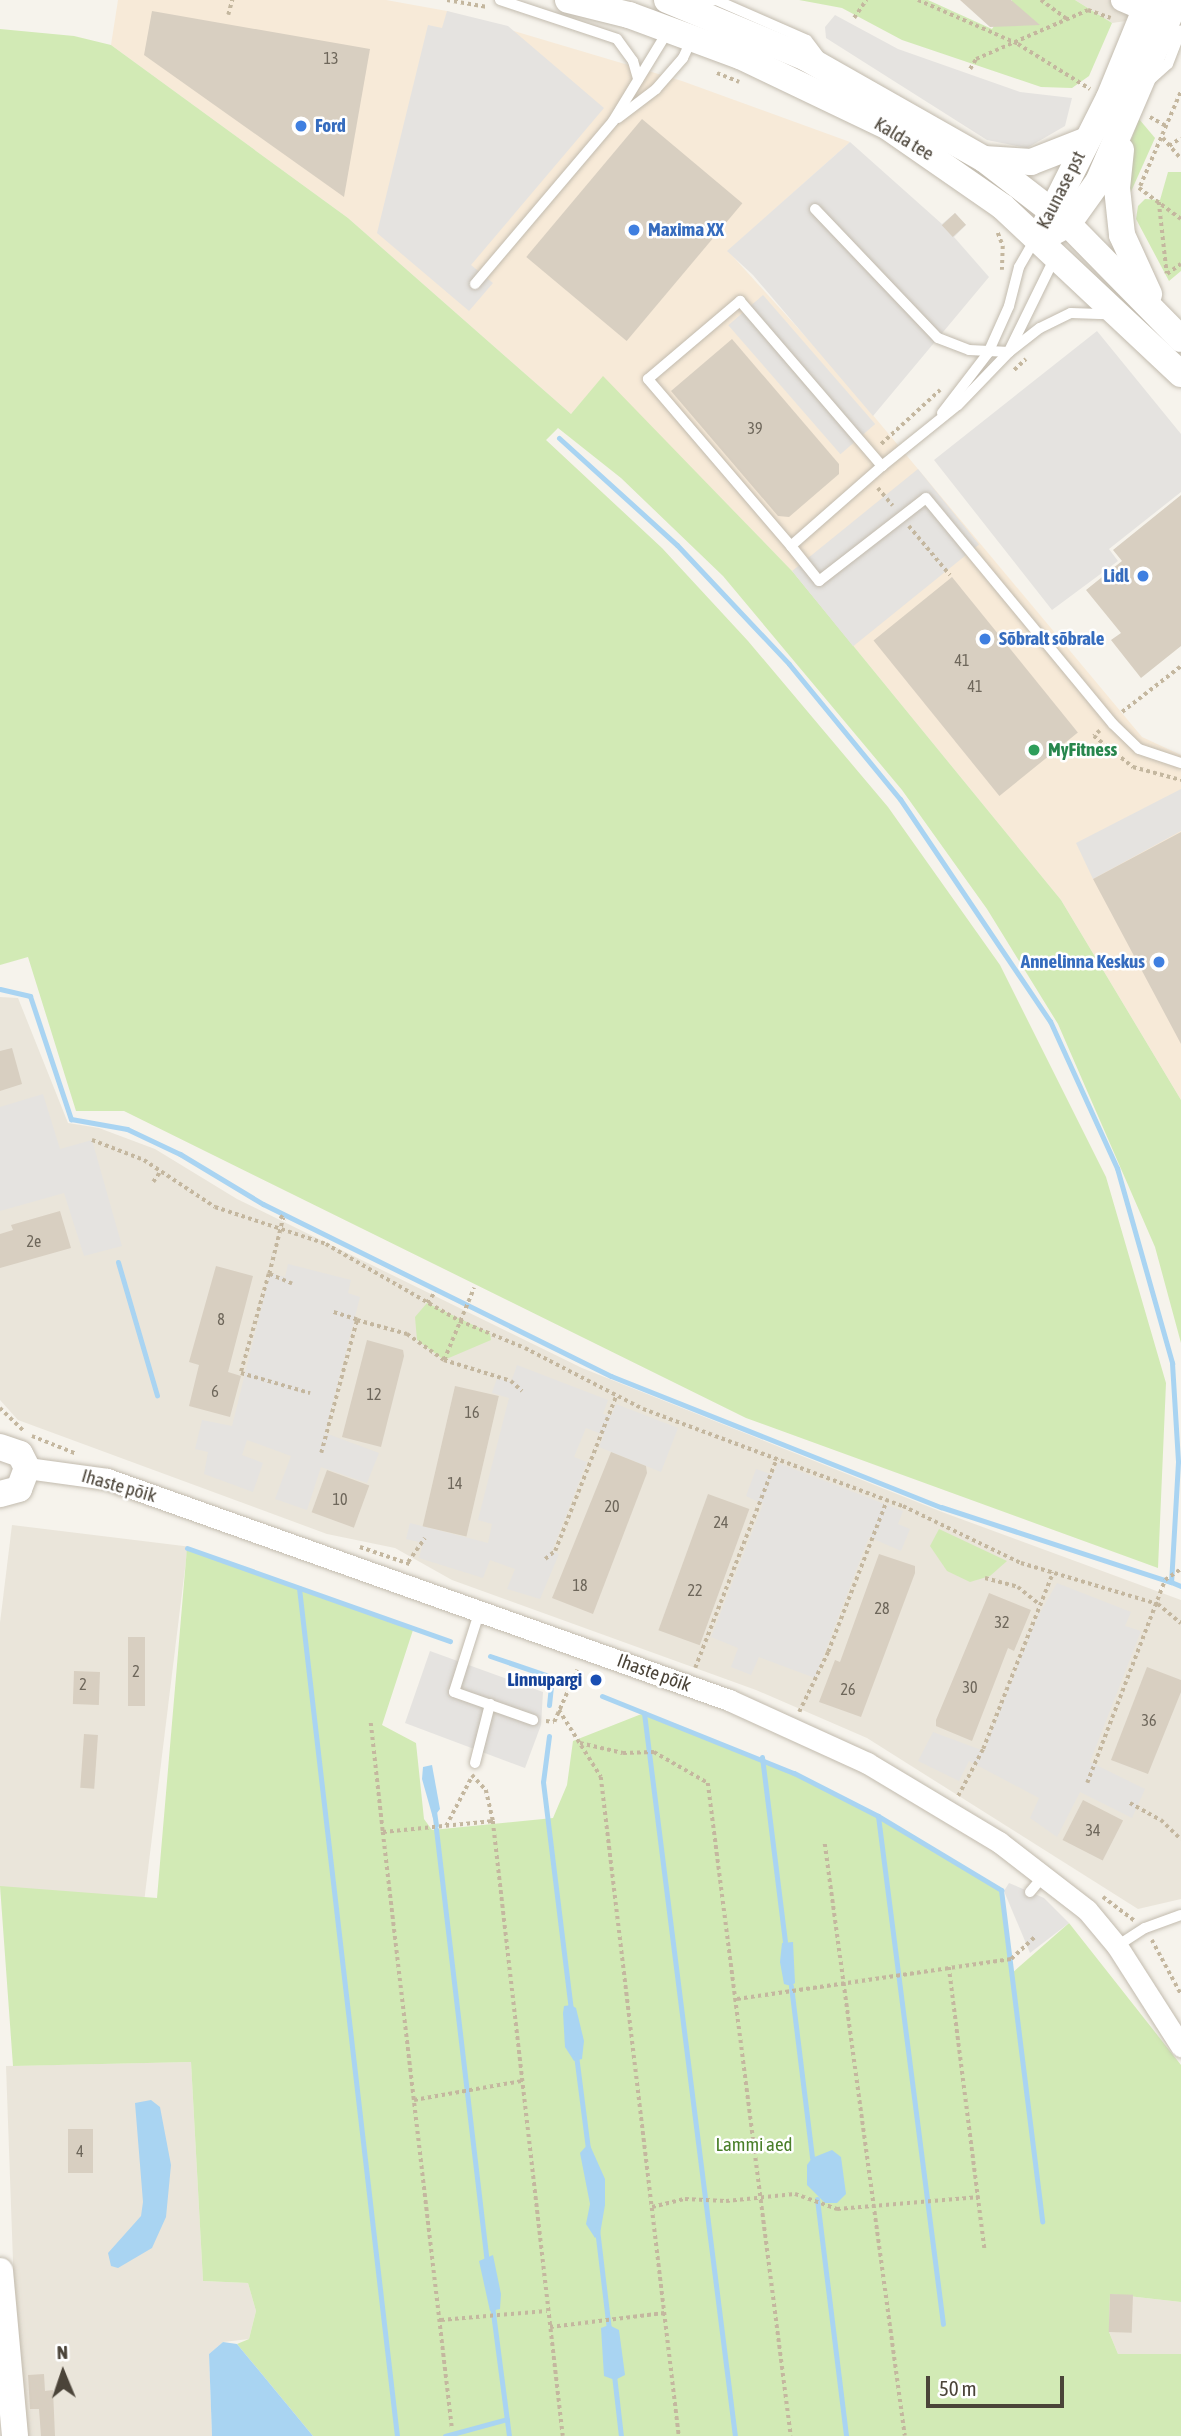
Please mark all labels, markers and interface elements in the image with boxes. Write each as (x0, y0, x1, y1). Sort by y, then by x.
house number: 13 (323, 48, 339, 68)
street label: Kalda tee (870, 112, 938, 166)
place label: Ford (315, 115, 346, 137)
marker: Ford (293, 118, 309, 134)
street label: Kaunase pst (1032, 147, 1090, 233)
place label: Maxima XX (648, 219, 724, 241)
marker: Maxima XX (626, 222, 642, 238)
house number: 39 (747, 418, 763, 438)
place label: Lidl (1103, 565, 1129, 587)
marker: Lidl (1135, 568, 1151, 584)
place label: Sõbralt sõbrale (999, 628, 1104, 650)
marker: Sõbralt sõbrale (977, 631, 993, 647)
house number: 41 (954, 650, 970, 670)
house number: 41 (967, 676, 983, 696)
place label: MyFitness (1048, 739, 1117, 761)
marker: MyFitness (1026, 742, 1042, 758)
place label: Annelinna Keskus (1021, 951, 1145, 973)
marker: Annelinna Keskus (1151, 954, 1167, 970)
house number: 2e (27, 1231, 41, 1251)
house number: 8 (217, 1309, 225, 1329)
house number: 6 (211, 1381, 219, 1401)
house number: 12 (366, 1384, 382, 1404)
house number: 16 (464, 1402, 480, 1422)
street label: Ihaste põik (79, 1464, 159, 1508)
house number: 14 (447, 1473, 463, 1493)
house number: 10 (332, 1489, 348, 1509)
house number: 20 (604, 1496, 620, 1516)
house number: 24 (713, 1512, 729, 1532)
house number: 18 (572, 1575, 588, 1595)
house number: 22 (687, 1580, 703, 1600)
house number: 28 (874, 1598, 890, 1618)
house number: 32 (994, 1612, 1010, 1632)
street label: Ihaste põik (614, 1649, 694, 1697)
house number: 2 (132, 1661, 140, 1681)
place label: Linnupargi (507, 1669, 582, 1691)
marker: Linnupargi (588, 1672, 604, 1688)
house number: 2 (79, 1674, 87, 1694)
house number: 30 (962, 1677, 978, 1697)
house number: 26 (840, 1679, 856, 1699)
house number: 36 (1141, 1710, 1157, 1730)
house number: 34 (1085, 1820, 1101, 1840)
park label: Lammi aed (716, 2134, 792, 2156)
house number: 4 (76, 2141, 84, 2161)
north arrow (28, 2338, 98, 2408)
text: N (56, 2341, 68, 2363)
scale bar (929, 2362, 1067, 2406)
text: 50 m (939, 2376, 977, 2400)

